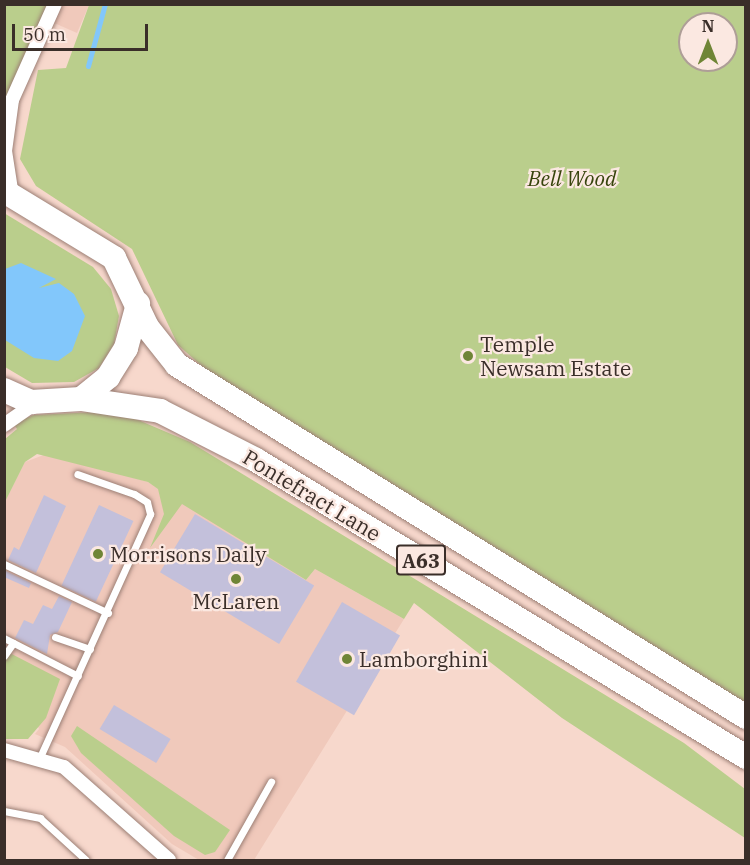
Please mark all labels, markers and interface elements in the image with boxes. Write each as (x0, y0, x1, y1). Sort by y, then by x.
scale bar (15, 12, 152, 50)
north arrow (678, 12, 738, 72)
text: N (702, 16, 714, 36)
text: 50 m (23, 23, 66, 46)
park label: Bell Wood (528, 165, 616, 191)
place label: Temple Newsam Estate (480, 331, 631, 381)
marker: Temple Newsam Estate (461, 349, 475, 363)
street label: Pontefract Lane (239, 444, 385, 546)
place label: Morrisons Daily (110, 541, 266, 567)
road number: A63 (396, 543, 446, 577)
marker: Morrisons Daily (91, 547, 105, 561)
marker: McLaren (229, 572, 243, 586)
place label: McLaren (192, 588, 280, 614)
place label: Lamborghini (359, 646, 488, 672)
marker: Lamborghini (340, 652, 354, 666)

